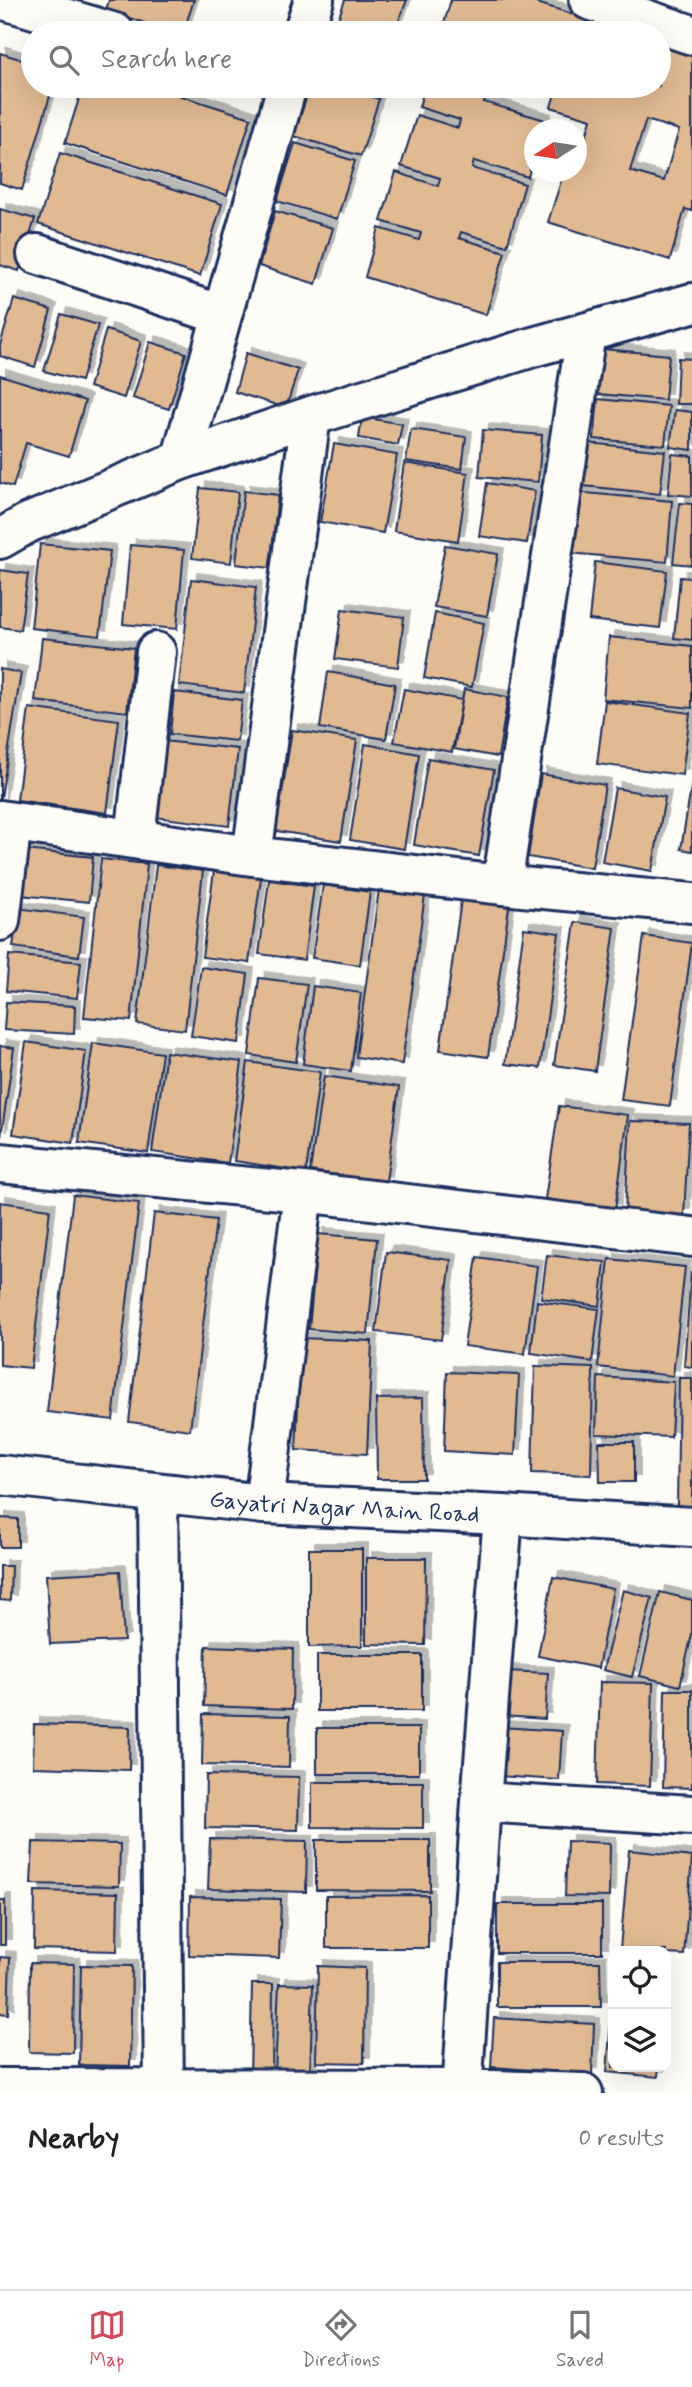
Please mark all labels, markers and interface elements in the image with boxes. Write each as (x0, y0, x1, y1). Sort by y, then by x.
search box (21, 21, 671, 98)
icon: search (45, 41, 83, 79)
text: Search here (101, 43, 232, 77)
north arrow (524, 119, 587, 182)
street label: Gayatri Nagar Main Road (208, 1484, 480, 1531)
map controls (608, 1946, 671, 2072)
button: locate (608, 1946, 671, 2009)
button: layers (608, 2009, 671, 2072)
text: Nearby (28, 2119, 119, 2158)
text: 0 results (578, 2124, 664, 2154)
tab: Map (88, 2306, 126, 2373)
tab: Directions (302, 2306, 380, 2373)
tab: Saved (556, 2306, 604, 2373)

